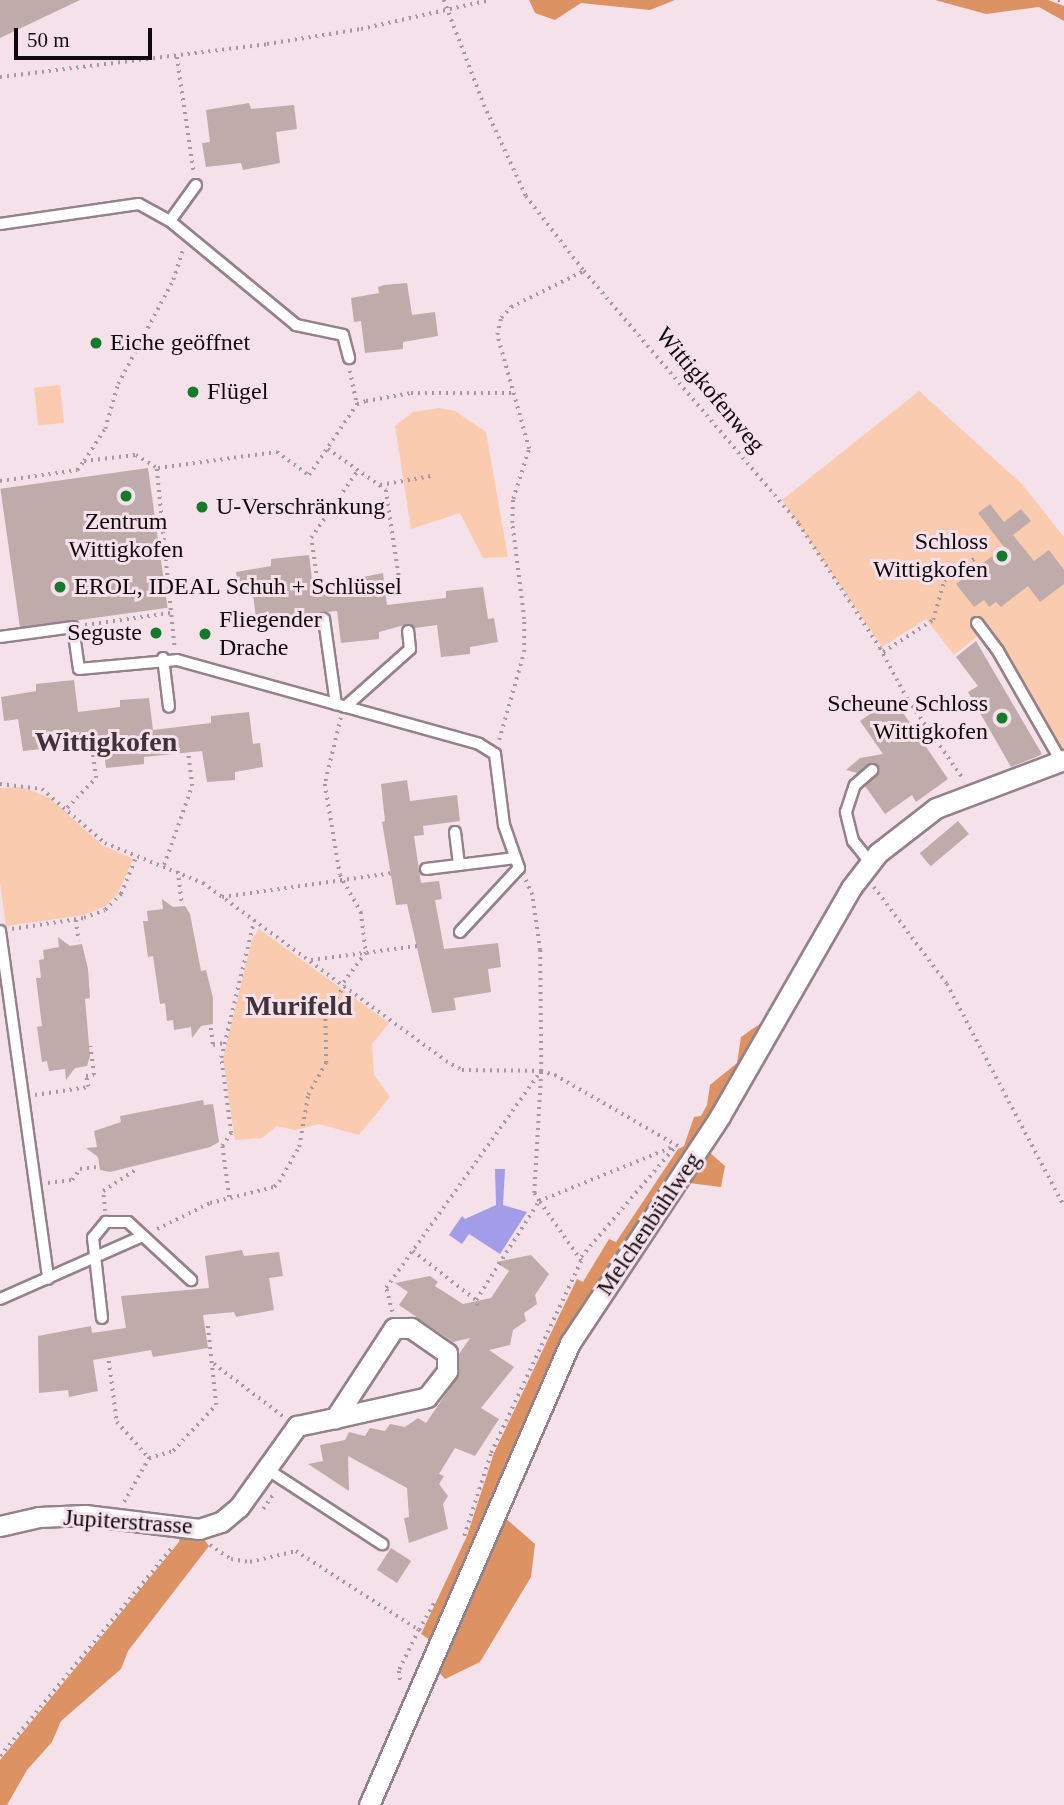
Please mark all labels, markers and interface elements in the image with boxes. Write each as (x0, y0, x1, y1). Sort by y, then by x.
scale bar (18, 14, 156, 58)
text: 50 m (27, 28, 70, 52)
street label: Wittigkofenweg (649, 321, 771, 459)
place label: Eiche geöffnet (110, 329, 250, 357)
marker: Eiche geöffnet (88, 335, 104, 351)
place label: Flügel (207, 378, 268, 406)
marker: Flügel (185, 384, 201, 400)
marker: Zentrum Wittigkofen (118, 488, 134, 504)
place label: U-Verschränkung (216, 493, 385, 521)
marker: U-Verschränkung (194, 499, 210, 515)
place label: Zentrum Wittigkofen (68, 508, 184, 564)
place label: Schloss Wittigkofen (873, 528, 988, 584)
marker: Schloss Wittigkofen (994, 548, 1010, 564)
place label: EROL, IDEAL Schuh + Schlüssel (74, 573, 403, 601)
marker: EROL, IDEAL Schuh + Schlüssel (52, 579, 68, 595)
place label: Fliegender Drache (219, 606, 322, 662)
place label: Seguste (67, 619, 142, 647)
marker: Seguste (148, 625, 164, 641)
marker: Fliegender Drache (197, 626, 213, 642)
place label: Scheune Schloss Wittigkofen (827, 690, 988, 746)
marker: Scheune Schloss Wittigkofen (994, 710, 1010, 726)
district label: Wittigkofen (35, 725, 177, 759)
district label: Murifeld (245, 989, 353, 1023)
street label: Melchenbühlweg (590, 1147, 708, 1301)
street label: Jupiterstrasse (63, 1503, 193, 1541)

